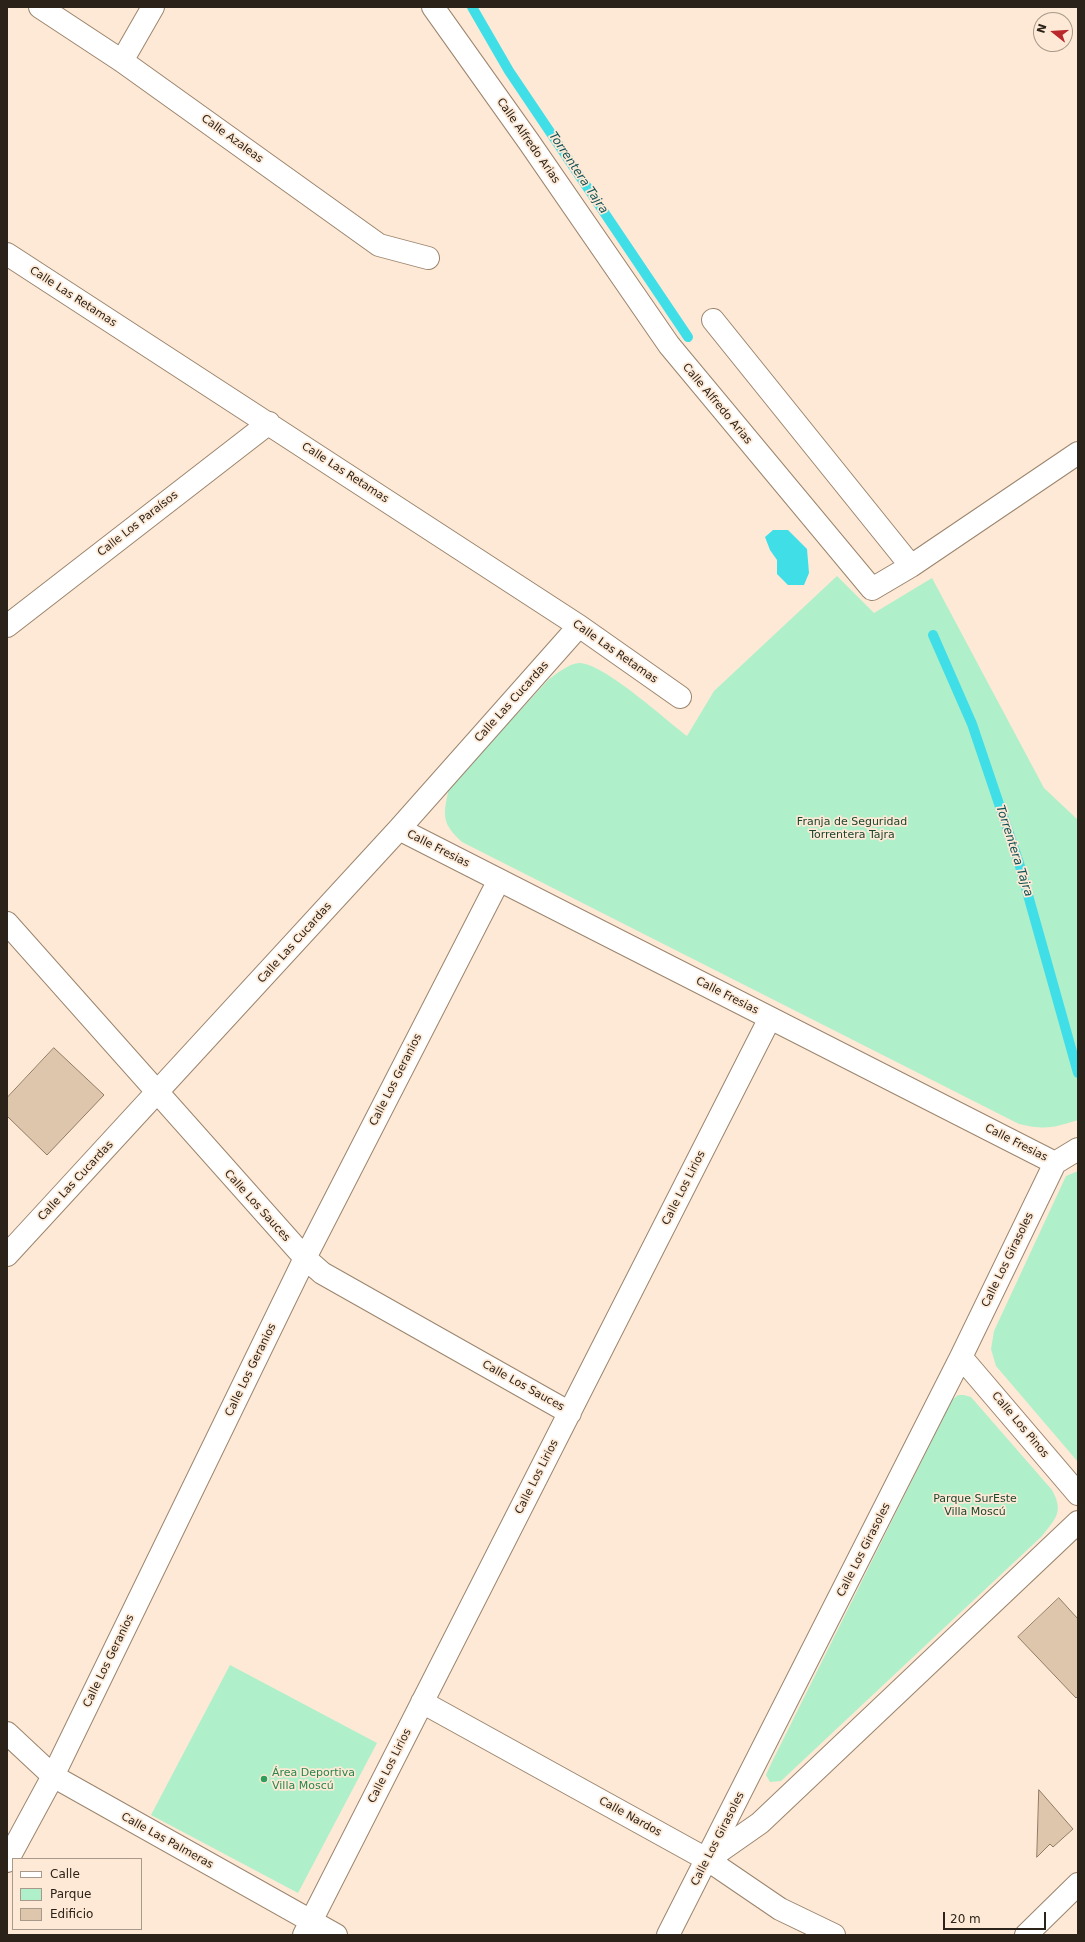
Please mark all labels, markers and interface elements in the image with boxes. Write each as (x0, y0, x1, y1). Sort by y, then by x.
north arrow (1033, 12, 1073, 52)
text: N (1034, 22, 1050, 35)
street label: Calle Alfredo Arias (494, 96, 562, 186)
street label: Calle Azaleas (199, 112, 265, 166)
water label: Torrentera Tajra (545, 129, 611, 217)
street label: Calle Las Retamas (27, 264, 119, 330)
street label: Calle Alfredo Arias (679, 361, 755, 447)
street label: Calle Las Retamas (299, 440, 391, 506)
street label: Calle Los Paraísos (95, 489, 181, 559)
street label: Calle Las Retamas (570, 618, 660, 686)
street label: Calle Las Cucardas (472, 659, 552, 745)
water label: Torrentera Tajra (992, 803, 1036, 899)
park label: Franja de Seguridad Torrentera Tajra (797, 815, 907, 841)
street label: Calle Fresias (404, 828, 472, 870)
street label: Calle Las Cucardas (255, 900, 335, 986)
street label: Calle Fresias (693, 975, 761, 1017)
street label: Calle Los Geranios (367, 1032, 425, 1128)
street label: Calle Fresias (982, 1122, 1050, 1164)
street label: Calle Las Cucardas (36, 1138, 116, 1224)
street label: Calle Los Lirios (660, 1149, 708, 1227)
street label: Calle Los Sauces (221, 1167, 293, 1245)
street label: Calle Los Girasoles (979, 1211, 1037, 1309)
street label: Calle Los Geranios (223, 1321, 279, 1419)
street label: Calle Los Sauces (480, 1358, 566, 1414)
street label: Calle Los Pinos (989, 1390, 1051, 1460)
street label: Calle Los Lirios (513, 1438, 561, 1516)
park label: Parque SurEste Villa Moscú (933, 1492, 1017, 1518)
street label: Calle Los Girasoles (835, 1501, 893, 1599)
street label: Calle Los Geranios (81, 1612, 137, 1710)
street label: Calle Los Lirios (366, 1727, 414, 1805)
place label: Área Deportiva Villa Moscú (272, 1766, 355, 1792)
marker: Área Deportiva Villa Moscú (259, 1774, 269, 1784)
street label: Calle Los Girasoles (689, 1790, 747, 1888)
street label: Calle Nardos (596, 1794, 664, 1840)
street label: Calle Las Palmeras (119, 1810, 215, 1872)
legend (12, 1858, 142, 1930)
text: Calle (50, 1867, 80, 1881)
text: Parque (50, 1887, 91, 1901)
scale bar (945, 1904, 1048, 1930)
text: Edificio (50, 1907, 93, 1921)
text: 20 m (950, 1912, 981, 1926)

